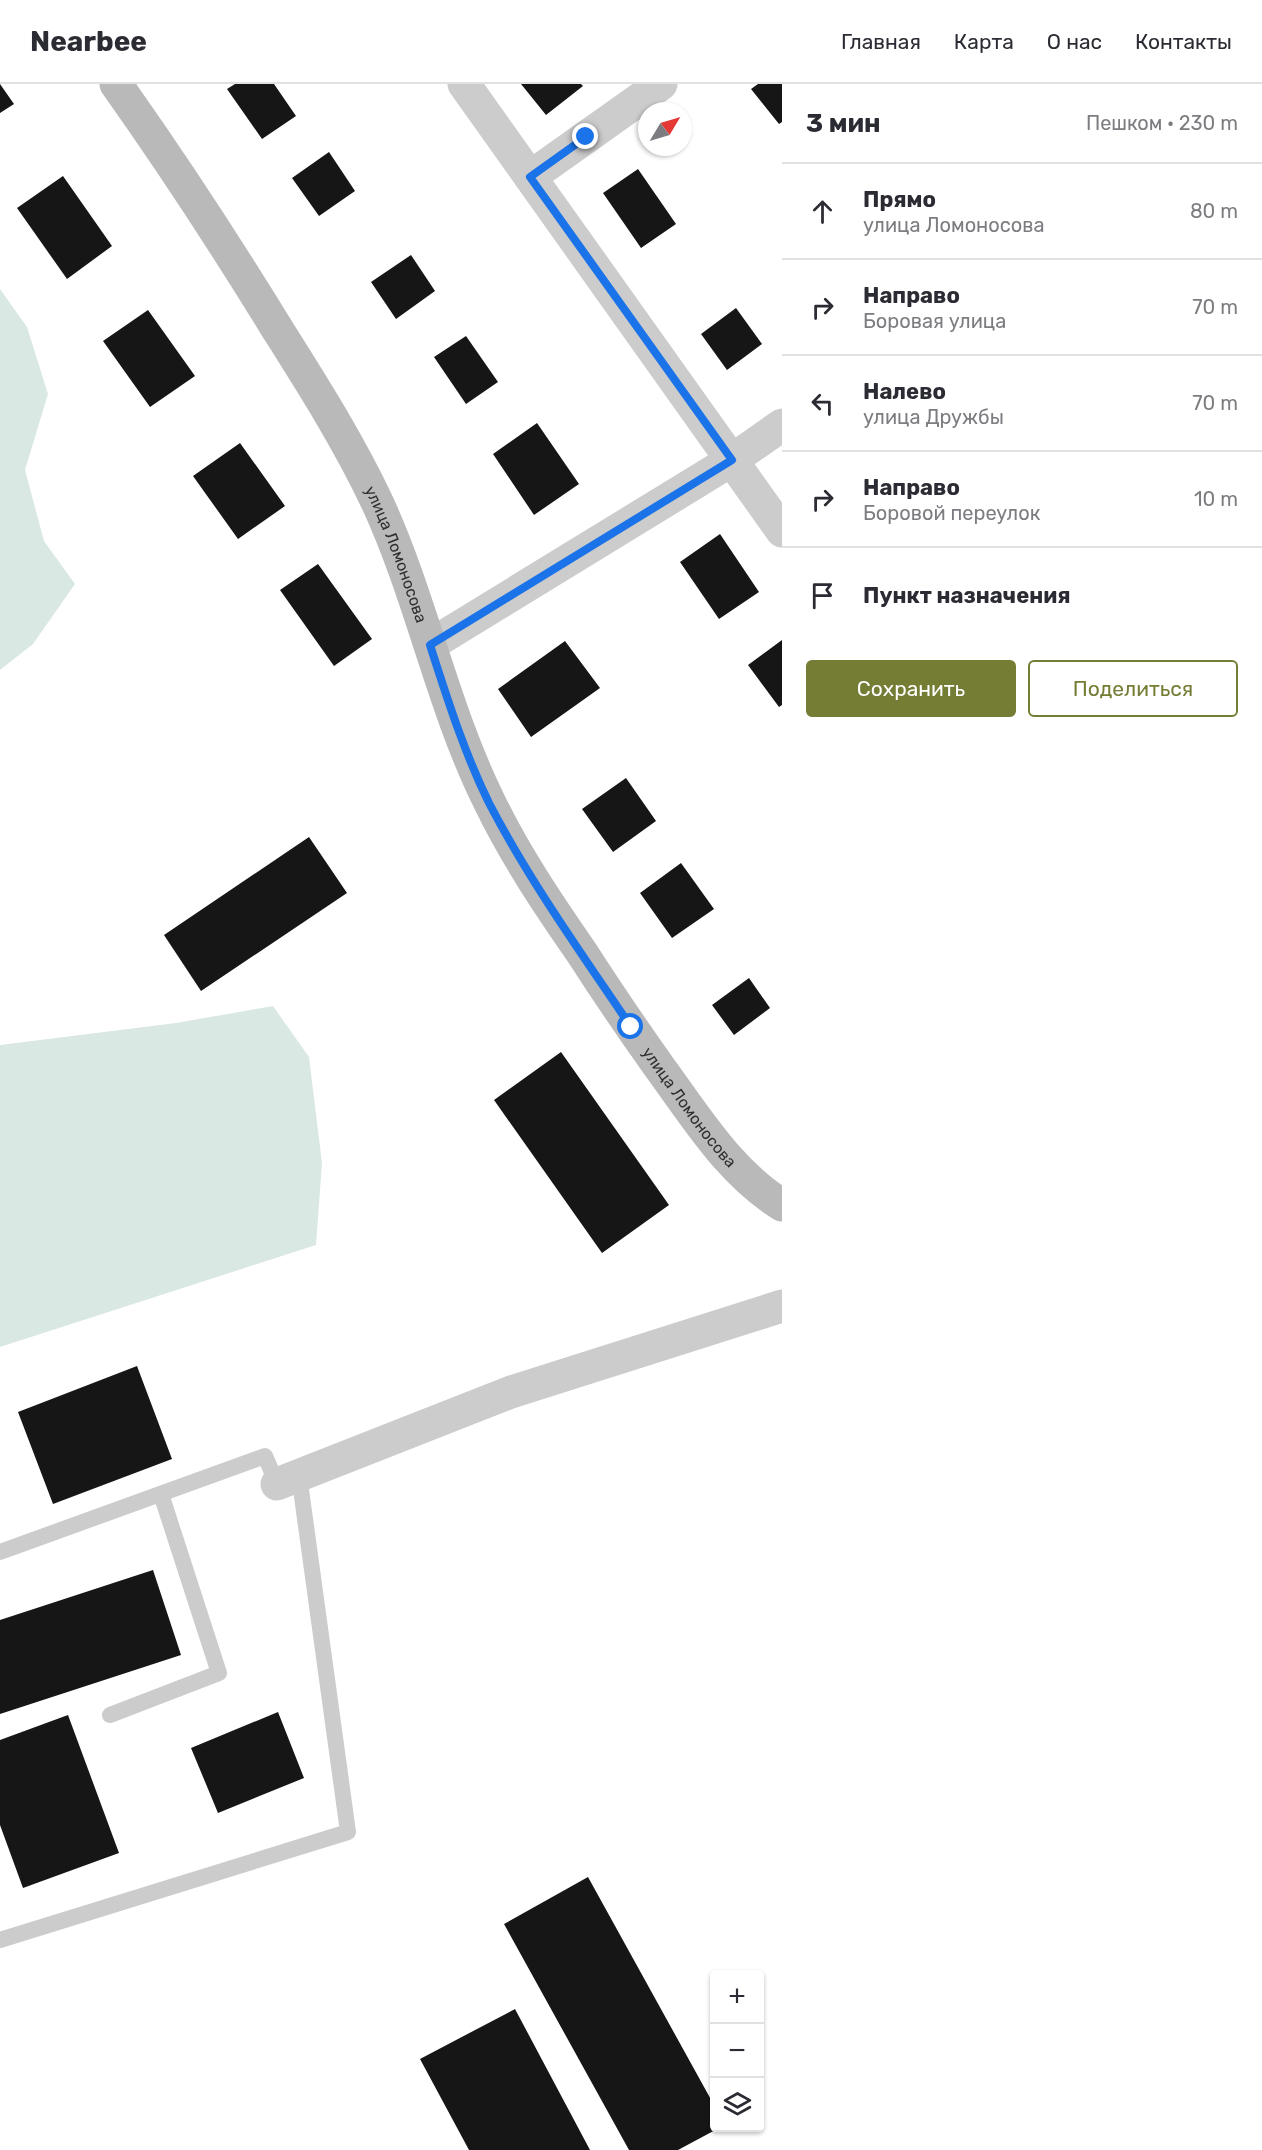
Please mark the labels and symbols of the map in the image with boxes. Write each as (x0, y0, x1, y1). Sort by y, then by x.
north arrow (638, 102, 692, 156)
route end (572, 123, 598, 149)
street label: улица Ломоносова (361, 483, 431, 625)
route start (617, 1013, 643, 1039)
street label: улица Ломоносова (639, 1043, 741, 1171)

